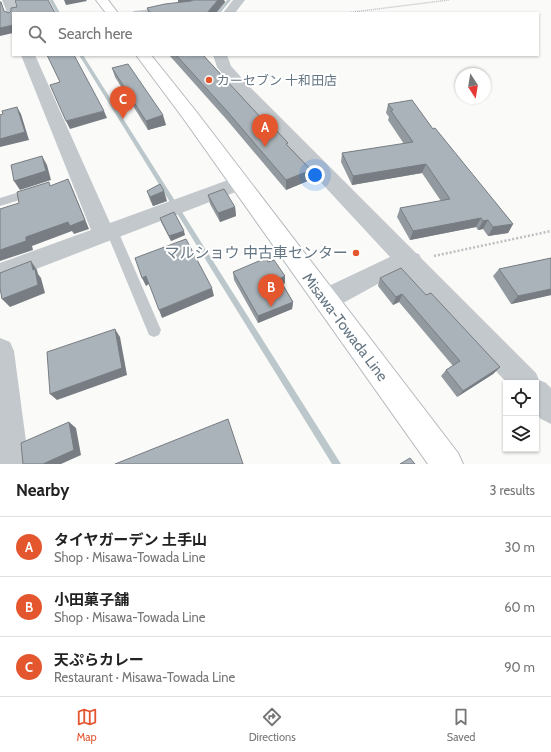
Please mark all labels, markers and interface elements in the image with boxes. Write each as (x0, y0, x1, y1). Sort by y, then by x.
search box (12, 12, 539, 56)
icon: search (26, 23, 48, 45)
text: Search here (58, 25, 133, 43)
north arrow (455, 68, 491, 104)
place label: カーセブン 十和田店 (217, 72, 337, 88)
marker: カーセブン 十和田店 (204, 75, 214, 85)
pin: C (110, 86, 136, 119)
pin: A (252, 114, 278, 147)
your location (305, 165, 325, 185)
place label: マルショウ 中古車センター (165, 244, 348, 262)
marker: マルショウ 中古車センター (351, 248, 361, 258)
street label: Misawa-Towada Line (298, 269, 392, 385)
pin: B (258, 274, 284, 307)
map controls (503, 380, 539, 452)
button: locate (503, 380, 539, 416)
button: layers (503, 416, 539, 452)
text: Nearby (16, 480, 69, 500)
text: 3 results (489, 482, 535, 498)
text: タイヤガーデン 土手山 (54, 531, 207, 549)
text: A (25, 539, 33, 555)
text: 30 m (505, 539, 535, 555)
text: Shop · Misawa-Towada Line (54, 549, 205, 565)
text: 小田菓子舗 (54, 591, 129, 609)
text: B (25, 599, 33, 615)
text: 60 m (504, 599, 535, 615)
text: Shop · Misawa-Towada Line (54, 609, 205, 625)
text: 天ぷらカレー (54, 651, 144, 669)
text: C (25, 659, 33, 675)
text: 90 m (504, 659, 535, 675)
text: Restaurant · Misawa-Towada Line (54, 669, 235, 685)
tab: Map (76, 706, 98, 744)
tab: Directions (249, 706, 296, 744)
tab: Saved (447, 706, 475, 744)

